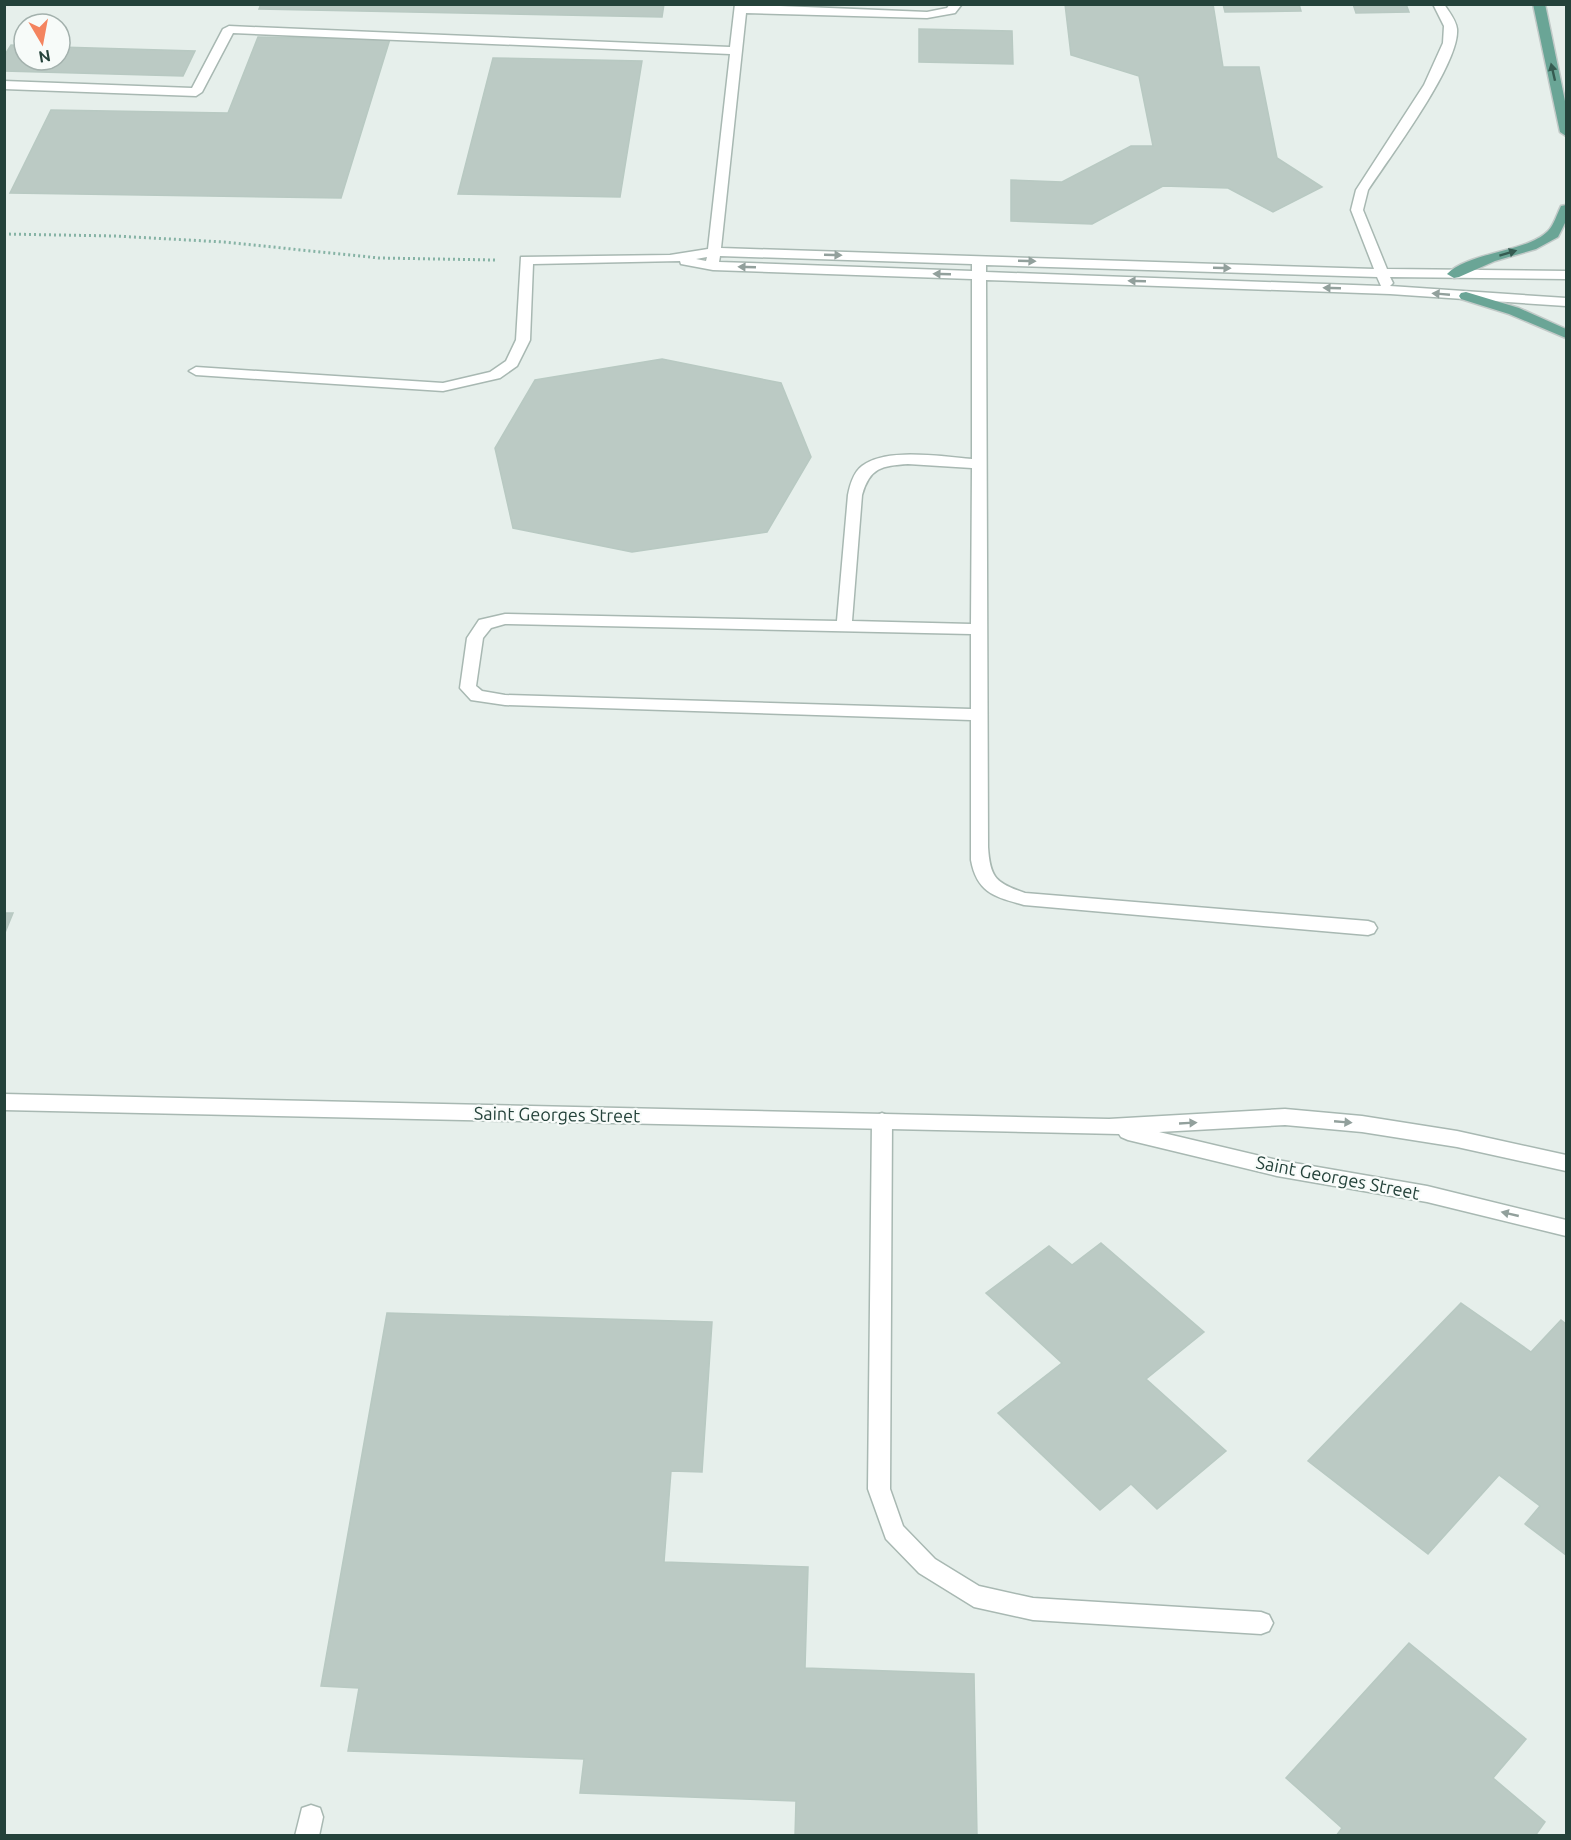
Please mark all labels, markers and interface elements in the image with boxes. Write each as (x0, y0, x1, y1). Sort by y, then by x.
north arrow (12, 12, 72, 72)
text: N (37, 47, 52, 67)
one-way arrow (1548, 62, 1557, 81)
one-way arrow (1499, 247, 1517, 257)
one-way arrow (823, 251, 842, 260)
one-way arrow (1018, 257, 1037, 266)
one-way arrow (737, 263, 756, 272)
one-way arrow (1213, 263, 1232, 272)
one-way arrow (932, 269, 951, 279)
one-way arrow (1127, 276, 1146, 286)
one-way arrow (1322, 283, 1341, 292)
one-way arrow (1432, 289, 1451, 299)
street label: Saint Georges Street (474, 1103, 640, 1125)
one-way arrow (1334, 1117, 1353, 1127)
one-way arrow (1179, 1118, 1198, 1127)
street label: Saint Georges Street (1255, 1151, 1421, 1203)
one-way arrow (1501, 1208, 1519, 1218)

